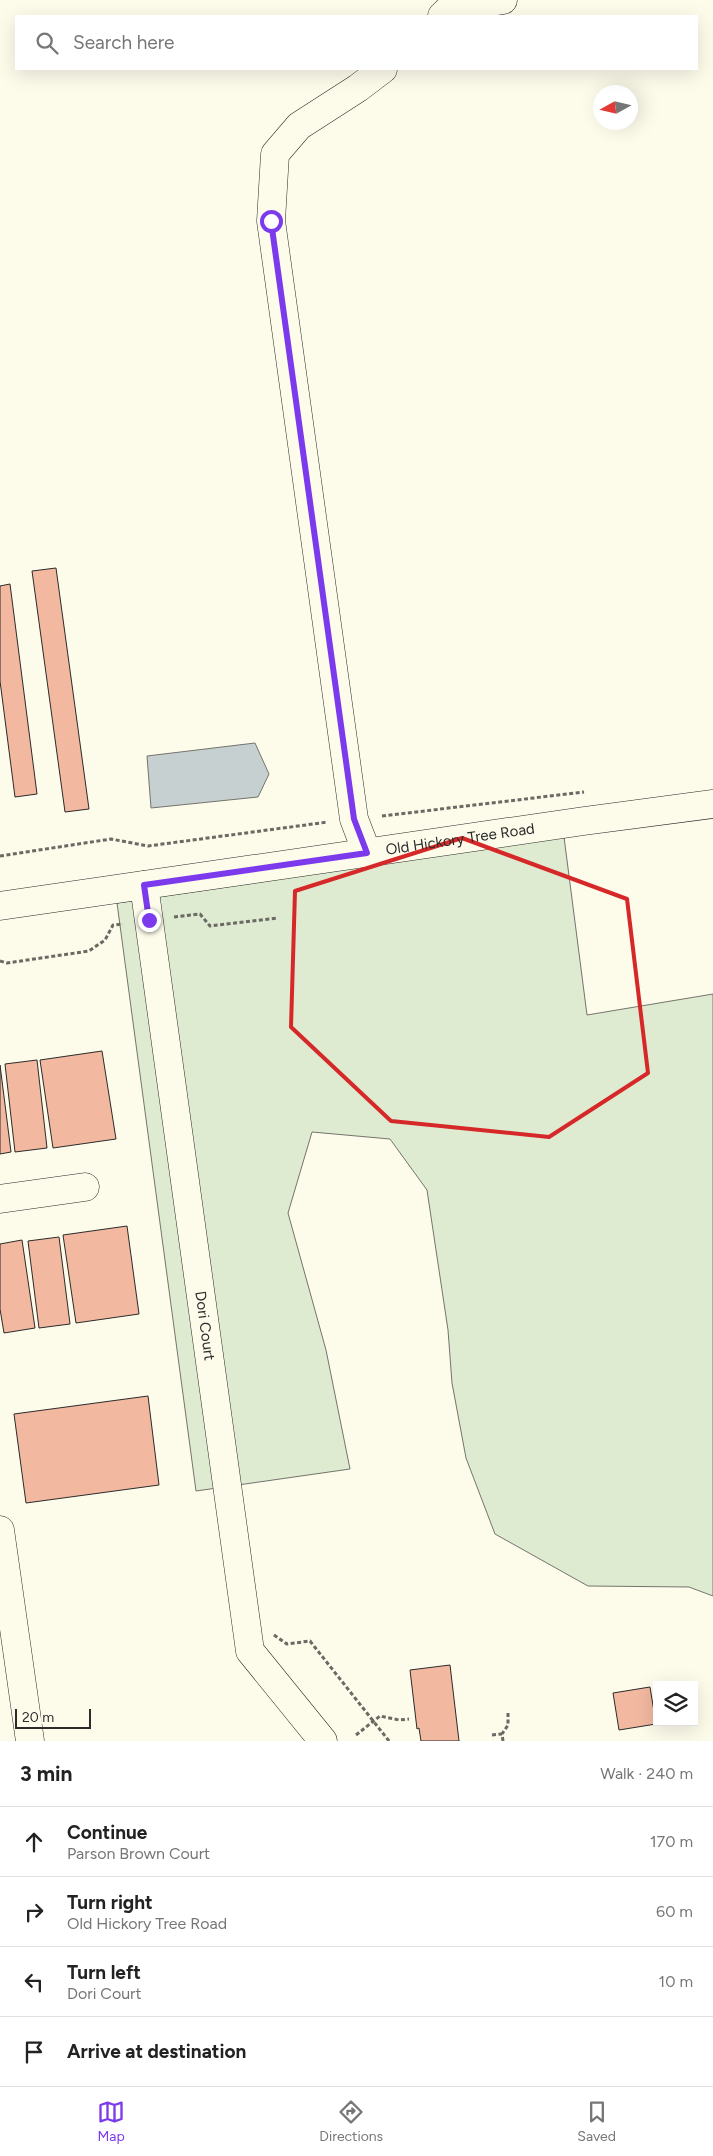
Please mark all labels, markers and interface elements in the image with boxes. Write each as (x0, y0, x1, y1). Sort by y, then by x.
search box (15, 15, 698, 70)
icon: search (33, 29, 61, 57)
text: Search here (73, 31, 175, 54)
north arrow (593, 85, 638, 130)
route start (260, 210, 283, 233)
street label: Old Hickory Tree Road (385, 819, 536, 859)
route end (138, 909, 161, 932)
street label: Dori Court (191, 1290, 219, 1362)
map controls (653, 1681, 698, 1726)
button: layers (653, 1681, 698, 1726)
scale bar (15, 1706, 91, 1729)
text: 20 m (22, 1709, 54, 1726)
text: 3 min (20, 1761, 72, 1786)
text: Walk · 240 m (600, 1764, 693, 1783)
text: Continue (67, 1821, 147, 1844)
icon: ahead (20, 1828, 48, 1856)
text: 170 m (650, 1832, 693, 1851)
text: Parson Brown Court (67, 1844, 210, 1863)
text: Turn right (67, 1891, 153, 1914)
icon: right (20, 1898, 48, 1926)
text: 60 m (656, 1902, 693, 1921)
text: Old Hickory Tree Road (67, 1914, 227, 1933)
text: Turn left (67, 1961, 141, 1984)
icon: left (20, 1968, 48, 1996)
text: 10 m (659, 1972, 693, 1991)
text: Dori Court (67, 1984, 142, 2003)
icon: arrive (20, 2038, 48, 2066)
text: Arrive at destination (67, 2040, 246, 2063)
tab: Map (97, 2098, 125, 2145)
tab: Directions (319, 2098, 383, 2145)
tab: Saved (577, 2098, 616, 2145)

